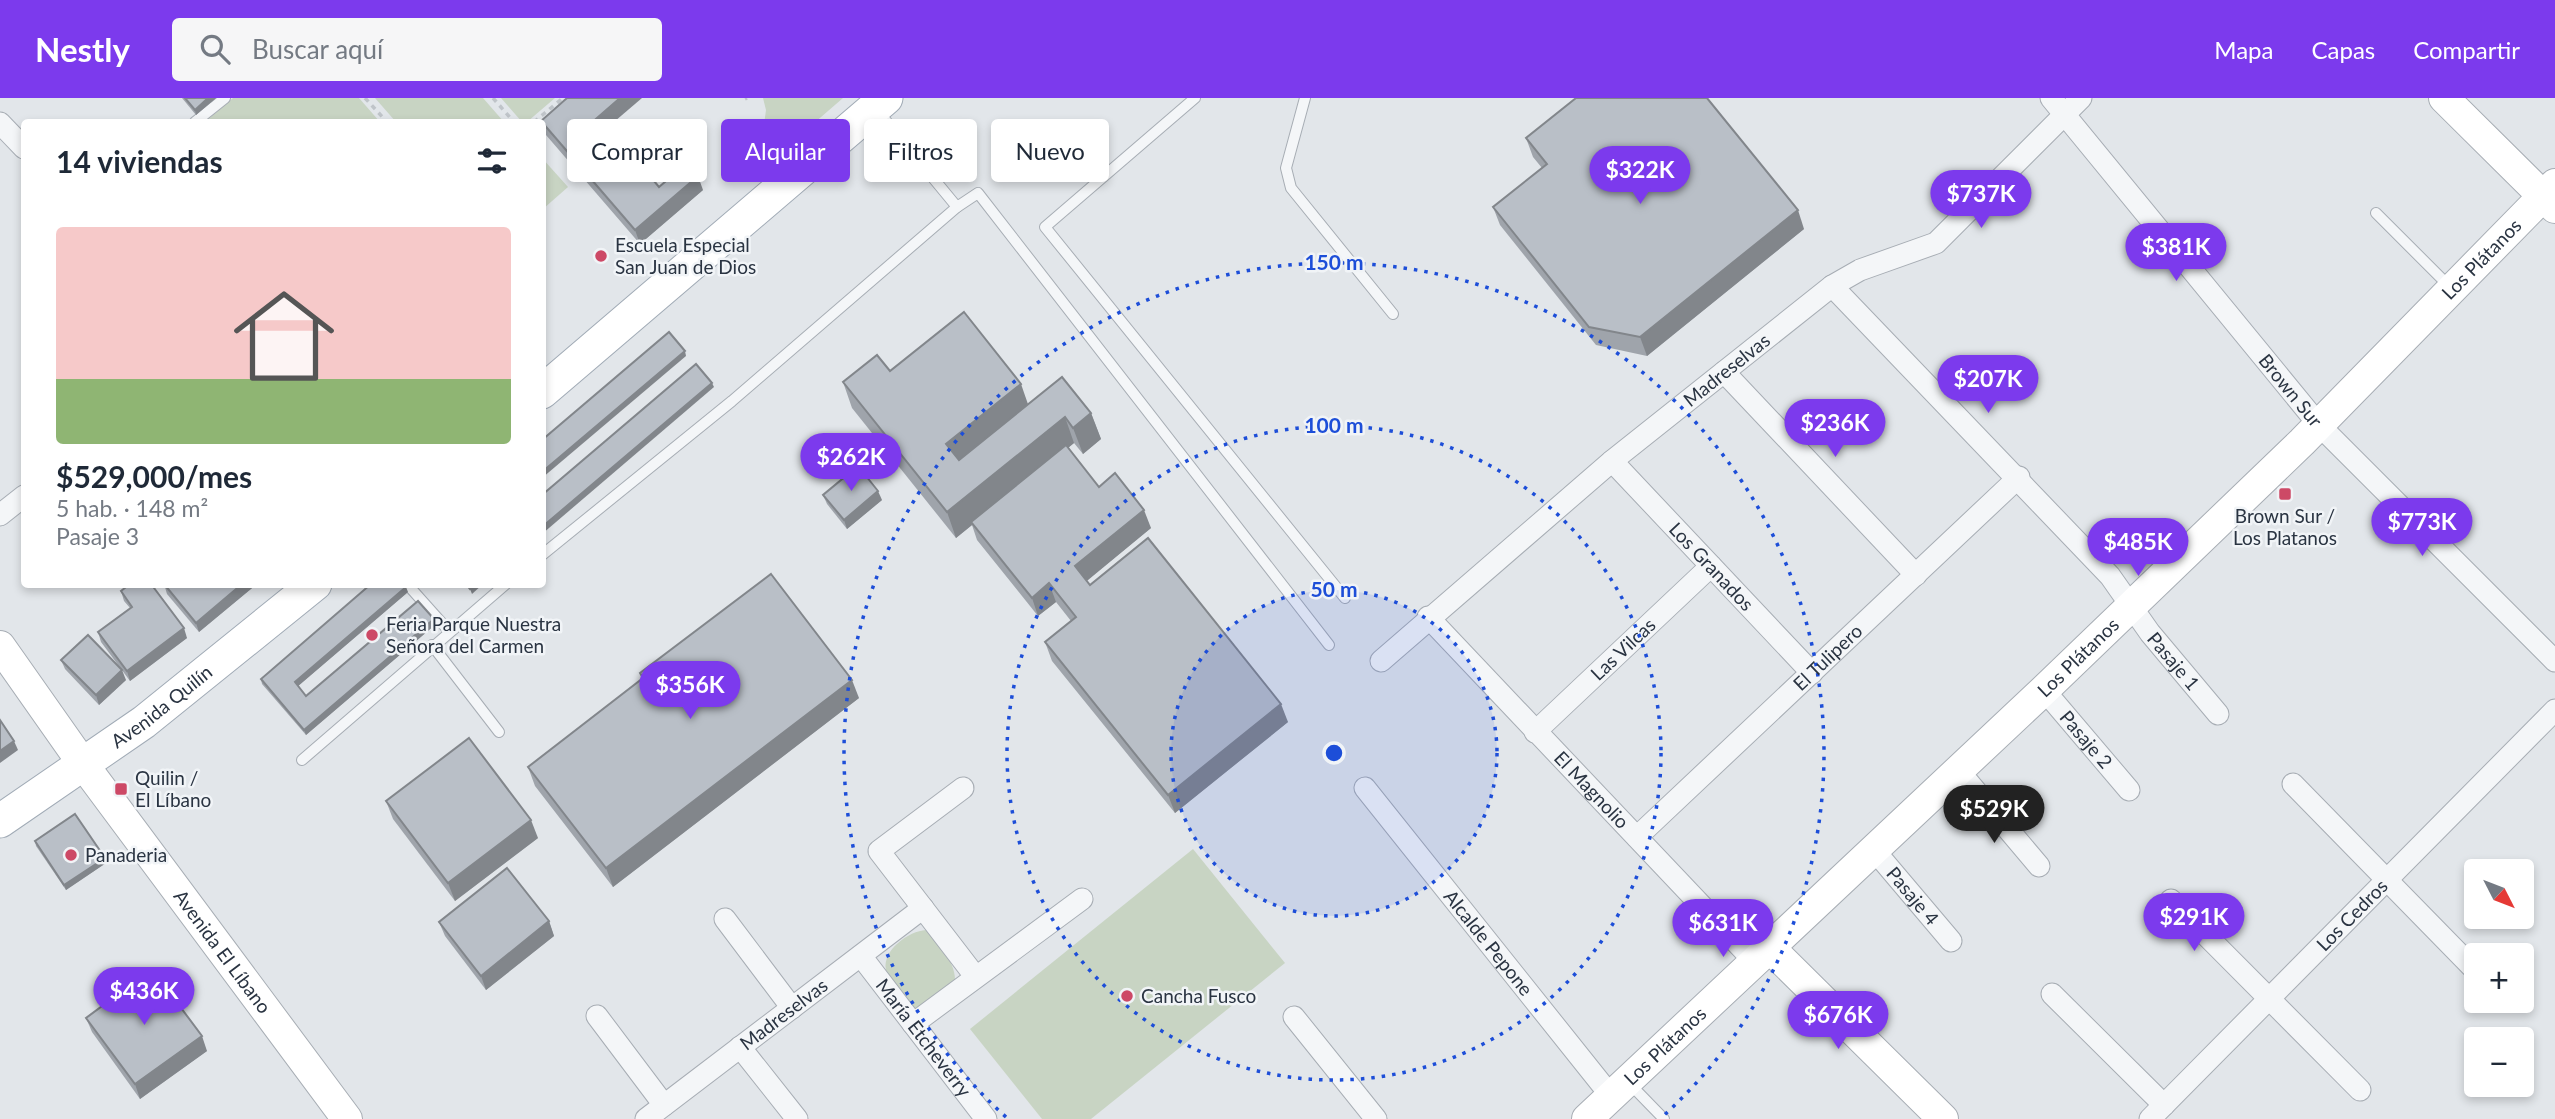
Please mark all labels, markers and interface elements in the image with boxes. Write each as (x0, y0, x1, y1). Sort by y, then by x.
search box (172, 18, 662, 81)
text: Nestly (35, 29, 130, 69)
icon: search (196, 30, 234, 68)
text: Buscar aquí (252, 33, 383, 65)
text: Mapa (2214, 35, 2273, 64)
text: Capas (2311, 35, 2375, 64)
text: Compartir (2413, 35, 2520, 64)
chip: Comprar (567, 119, 707, 182)
chip: Alquilar (721, 119, 850, 182)
chip: Filtros (864, 119, 977, 182)
chip: Nuevo (991, 119, 1109, 182)
icon: filters (473, 142, 511, 180)
text: 14 viviendas (56, 143, 223, 179)
pin: $322K (1591, 146, 1689, 206)
text: $322K (1605, 155, 1675, 183)
pin: $737K (1932, 170, 2030, 230)
text: $737K (1946, 179, 2016, 207)
street label: Los Plátanos (2436, 213, 2526, 304)
pin: $381K (2127, 223, 2225, 283)
text: $381K (2141, 232, 2211, 260)
place label: Escuela Especial San Juan de Dios (615, 233, 756, 278)
marker: Escuela Especial San Juan de Dios (593, 248, 609, 264)
text: 150 m (1304, 249, 1364, 274)
icon: home (221, 273, 347, 399)
street label: Madreselvas (1678, 328, 1774, 411)
street label: Brown Sur (2254, 349, 2328, 431)
pin: $207K (1939, 356, 2037, 415)
text: $207K (1953, 364, 2023, 392)
pin: $236K (1786, 400, 1884, 459)
text: $236K (1800, 408, 1870, 436)
text: 100 m (1304, 412, 1364, 437)
pin: $262K (802, 434, 900, 493)
text: $262K (816, 442, 886, 470)
text: $529,000/mes (56, 458, 252, 494)
marker: Brown Sur / Los Platanos (2277, 486, 2293, 502)
text: 5 hab. · 148 m² (56, 494, 208, 522)
pin: $773K (2373, 498, 2471, 558)
place label: Brown Sur / Los Platanos (2233, 504, 2337, 549)
text: $773K (2387, 507, 2457, 535)
street label: Los Granados (1665, 517, 1759, 615)
pin: $485K (2089, 518, 2187, 578)
text: Pasaje 3 (56, 522, 139, 550)
text: $485K (2103, 527, 2173, 555)
text: 50 m (1310, 576, 1358, 601)
place label: Feria Parque Nuestra Señora del Carmen (386, 612, 561, 657)
street label: Las Vilcas (1586, 613, 1660, 685)
street label: Los Plátanos (2032, 613, 2123, 701)
street label: El Tulipero (1788, 619, 1867, 695)
marker: Feria Parque Nuestra Señora del Carmen (364, 627, 380, 643)
street label: Pasaje 1 (2143, 627, 2205, 694)
street label: Avenida Quilín (106, 660, 216, 752)
pin: $356K (641, 662, 739, 721)
text: $356K (655, 670, 725, 698)
street label: Pasaje 2 (2055, 706, 2118, 773)
centre of rings (1322, 741, 1346, 765)
street label: El Magnolio (1550, 746, 1634, 833)
place label: Quilin / El Líbano (135, 766, 211, 811)
marker: Quilin / El Líbano (113, 781, 129, 797)
pin: $529K (1945, 786, 2043, 845)
text: $529K (1959, 794, 2029, 822)
place label: Panaderia (85, 843, 167, 866)
marker: Panaderia (63, 847, 79, 863)
north arrow (2464, 859, 2534, 929)
map controls (2464, 859, 2534, 1097)
street label: Pasaje 4 (1882, 862, 1944, 929)
street label: Los Cedros (2311, 874, 2392, 955)
street label: Avenida El Líbano (169, 885, 276, 1018)
street label: Alcalde Pepone (1440, 885, 1538, 1000)
pin: $291K (2145, 894, 2243, 953)
pin: $631K (1674, 900, 1772, 959)
text: $291K (2159, 902, 2229, 930)
text: $631K (1688, 908, 1758, 936)
button: + (2464, 943, 2534, 1013)
pin: $436K (95, 968, 193, 1027)
street label: Madreselvas (735, 973, 832, 1054)
street label: María Etcheverry (872, 974, 977, 1101)
text: $436K (109, 976, 179, 1004)
place label: Cancha Fusco (1141, 984, 1256, 1007)
marker: Cancha Fusco (1119, 988, 1135, 1004)
pin: $676K (1789, 992, 1887, 1051)
text: $676K (1803, 1000, 1873, 1028)
street label: Los Plátanos (1619, 1001, 1710, 1089)
button: − (2464, 1027, 2534, 1097)

